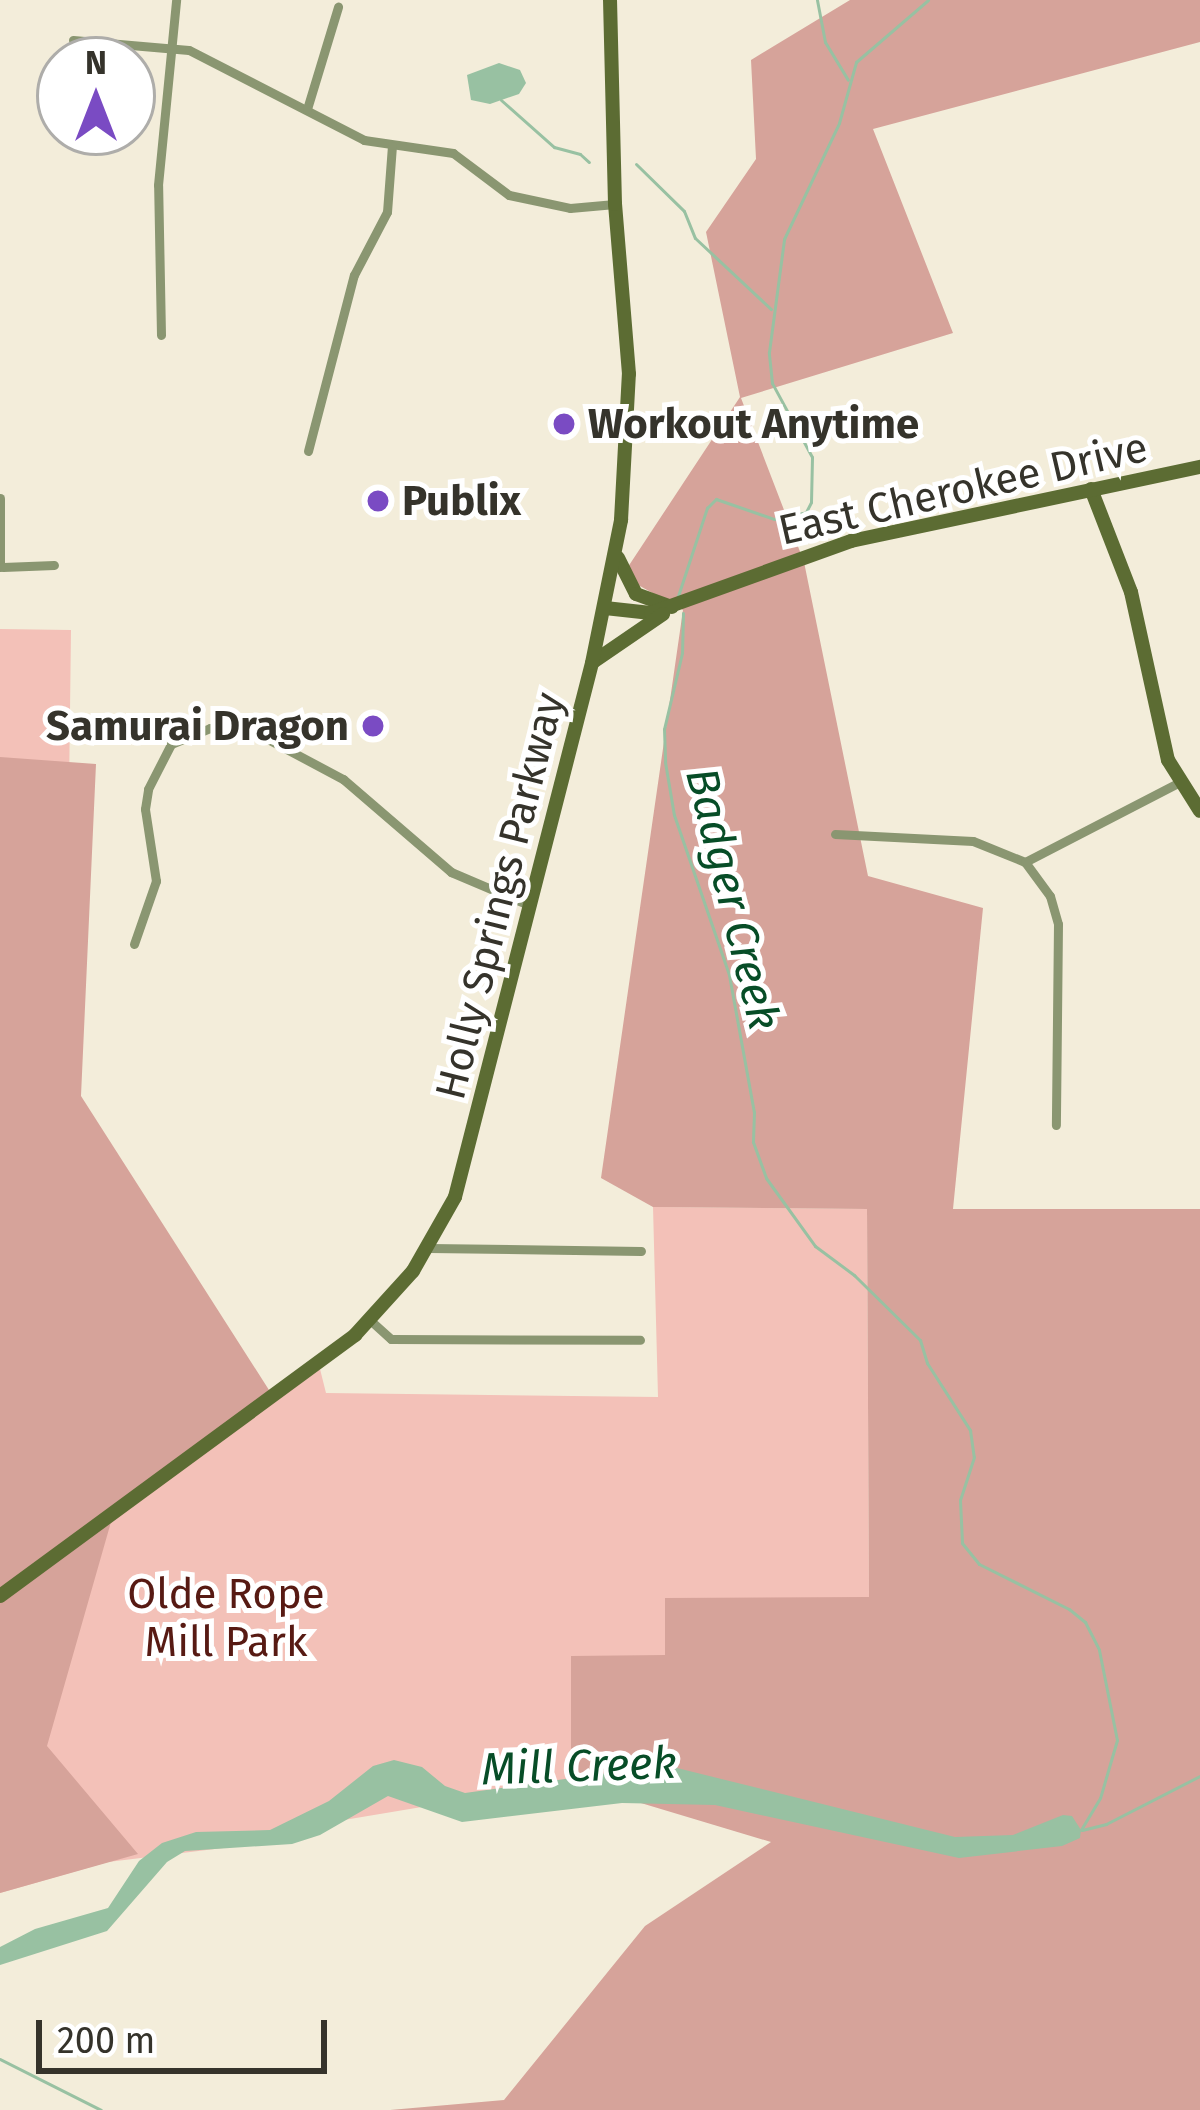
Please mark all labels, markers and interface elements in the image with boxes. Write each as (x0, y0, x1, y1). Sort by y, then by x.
north arrow (36, 36, 156, 156)
text: N (85, 43, 107, 83)
place label: Workout Anytime (588, 399, 919, 449)
marker: Workout Anytime (551, 411, 577, 437)
street label: East Cherokee Drive (774, 422, 1152, 556)
place label: Publix (402, 476, 521, 526)
marker: Publix (365, 488, 391, 514)
street label: Holly Springs Parkway (425, 688, 575, 1104)
place label: Samurai Dragon (46, 701, 349, 751)
marker: Samurai Dragon (360, 713, 386, 739)
water label: Badger Creek (673, 762, 791, 1036)
park label: Olde Rope Mill Park (127, 1569, 325, 1668)
water label: Mill Creek (480, 1737, 678, 1797)
scale bar (42, 1996, 333, 2070)
text: 200 m (57, 2019, 155, 2063)

